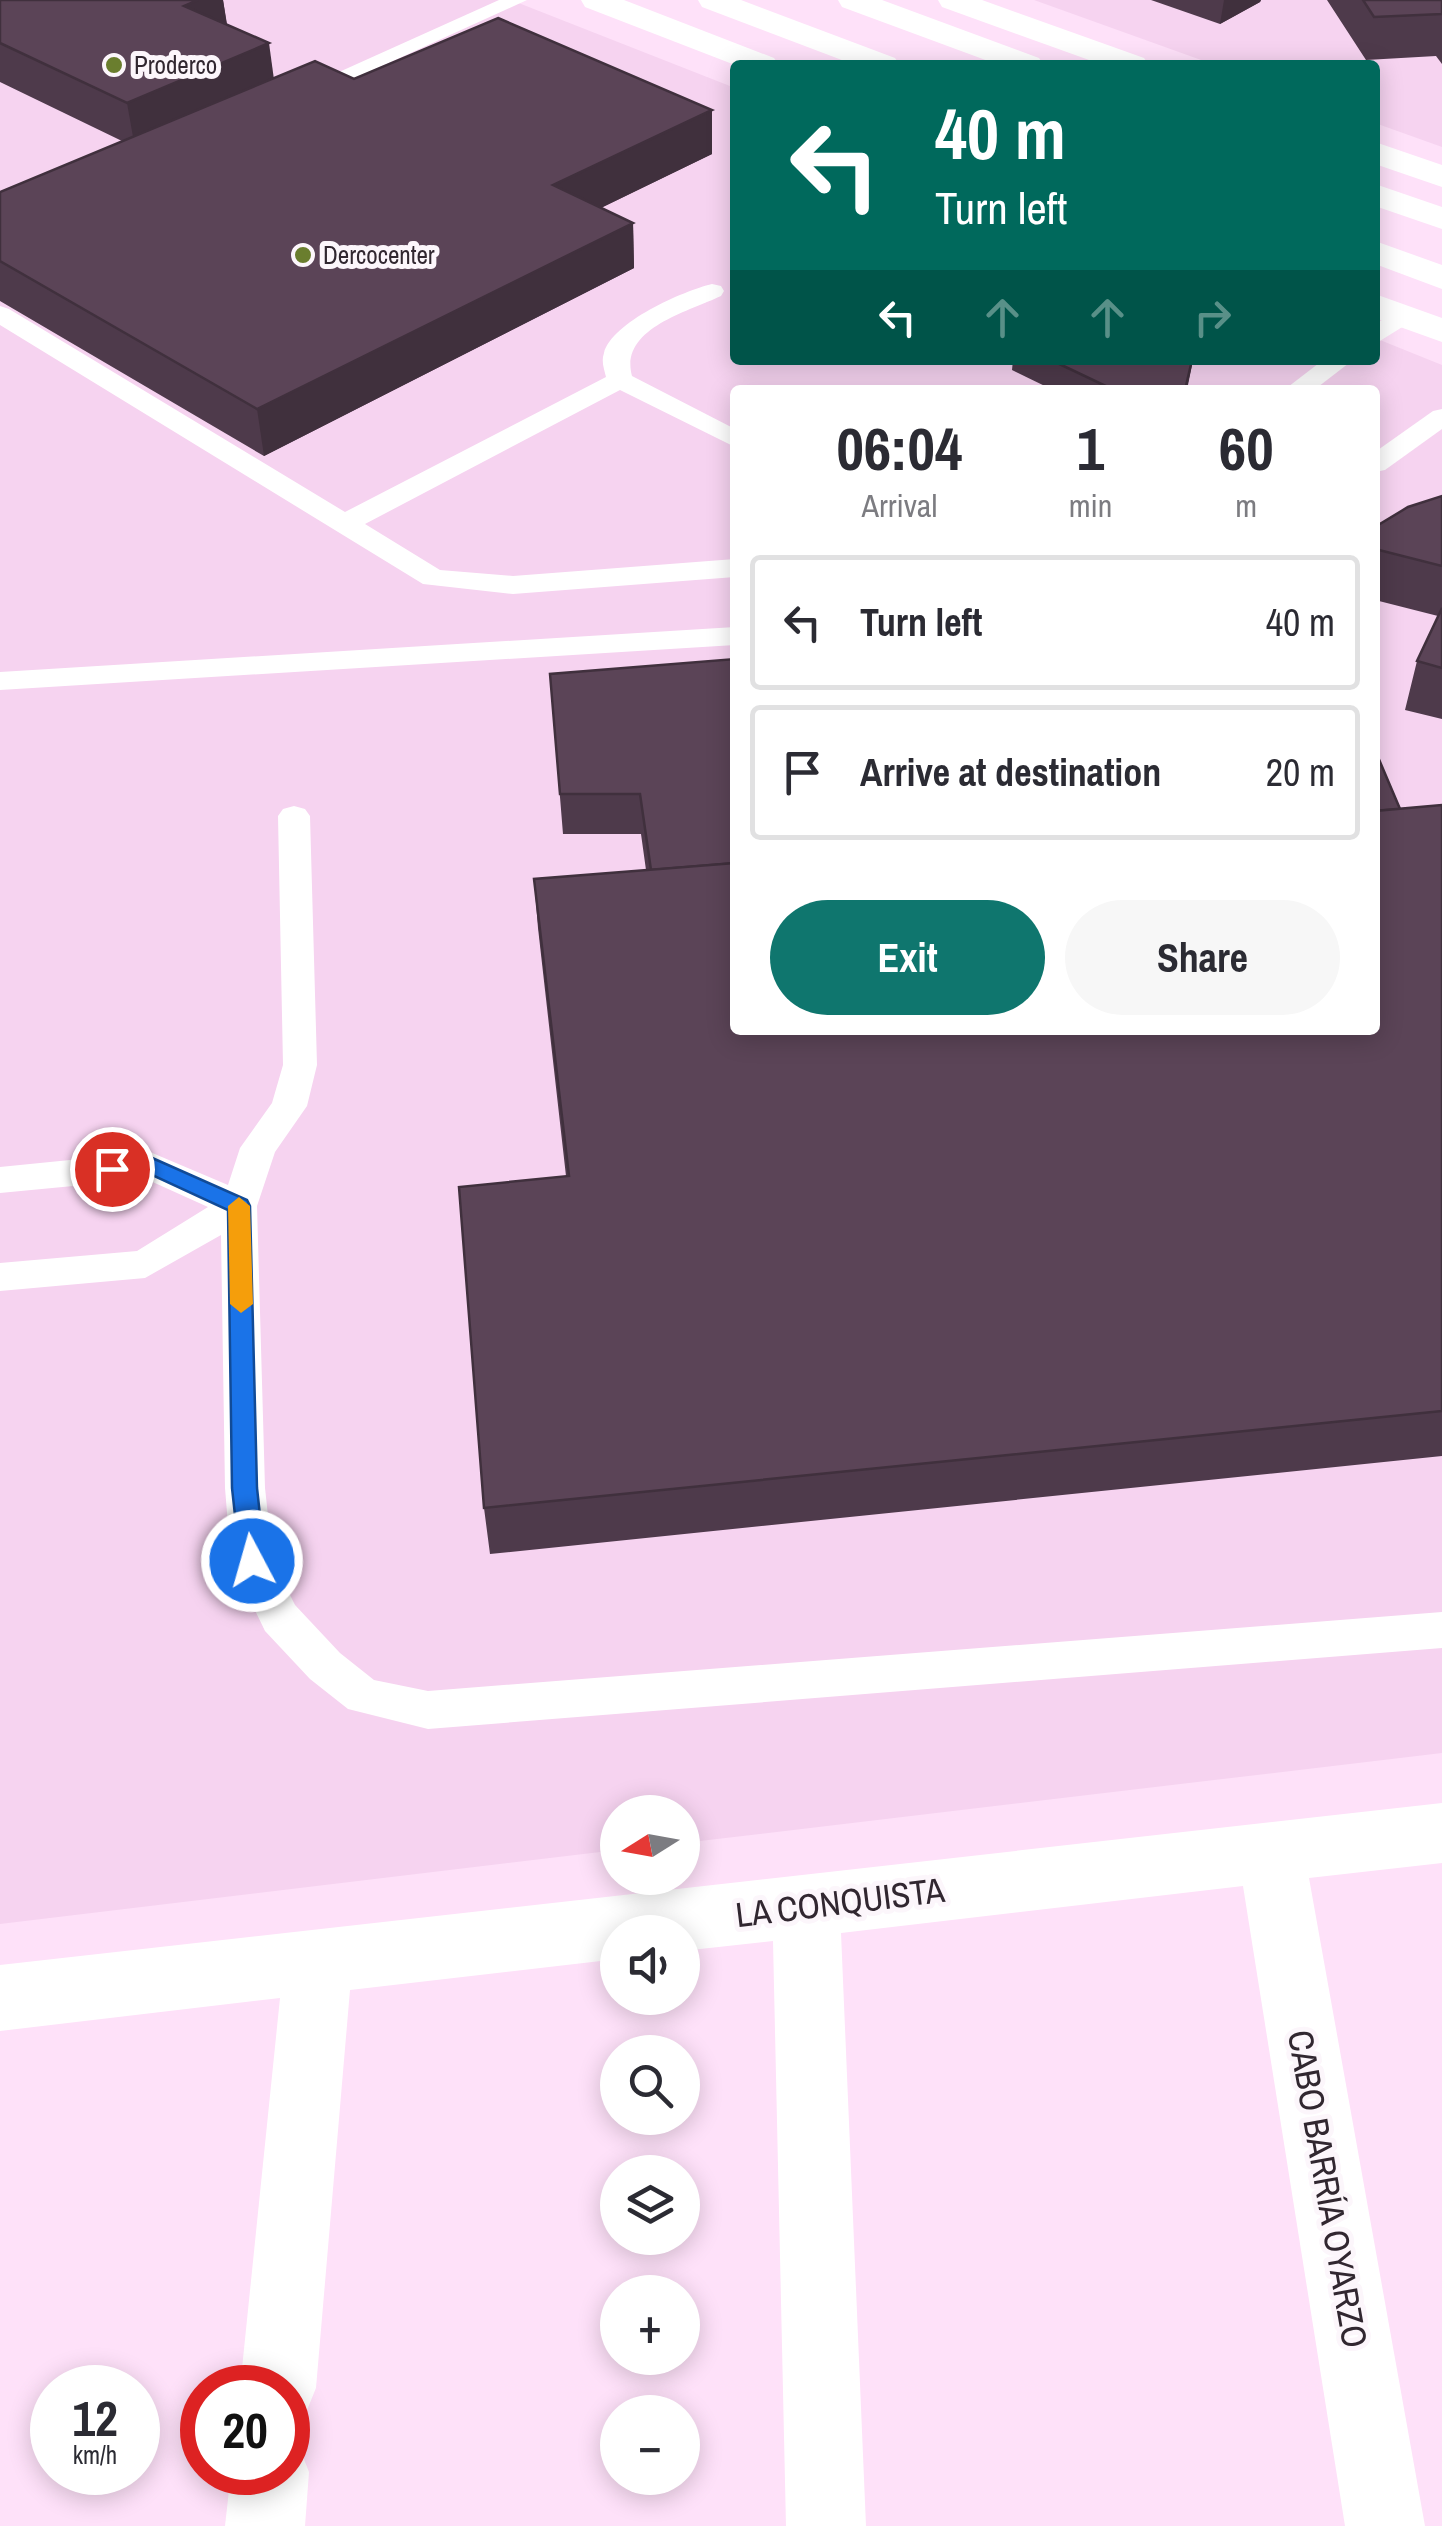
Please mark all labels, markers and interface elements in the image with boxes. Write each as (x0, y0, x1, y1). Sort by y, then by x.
place label: Proderco (134, 48, 217, 82)
marker: Proderco (103, 54, 125, 76)
text: 40 m (935, 87, 1066, 181)
icon: left (770, 100, 900, 230)
text: Turn left (935, 177, 1067, 238)
place label: Dercocenter (323, 238, 435, 272)
marker: Dercocenter (292, 244, 314, 266)
icon: left (870, 290, 925, 345)
icon: ahead (975, 290, 1030, 345)
icon: ahead (1080, 290, 1135, 345)
icon: right (1185, 290, 1240, 345)
text: 06:04 (836, 408, 962, 489)
text: 1 (1077, 408, 1104, 489)
text: 60 (1219, 408, 1274, 489)
text: Arrival (861, 484, 937, 527)
text: min (1069, 484, 1112, 527)
text: m (1235, 484, 1257, 527)
icon: left (775, 595, 830, 650)
text: Turn left (860, 597, 982, 648)
text: 40 m (1266, 597, 1335, 648)
icon: arrive (775, 745, 830, 800)
text: Arrive at destination (860, 747, 1161, 798)
text: 20 m (1266, 747, 1335, 798)
button: Exit (770, 900, 1045, 1015)
button: Share (1065, 900, 1340, 1015)
pin (70, 1127, 155, 1212)
icon: arrive (85, 1142, 140, 1197)
position arrow (200, 1509, 304, 1613)
north arrow (600, 1795, 700, 1895)
map controls (600, 1795, 700, 2495)
street label: LA CONQUISTA (733, 1866, 948, 1938)
button: sound (600, 1915, 700, 2015)
street label: CABO BARRÍA OYARZO (1277, 2027, 1379, 2351)
button: search (600, 2035, 700, 2135)
button: layers (600, 2155, 700, 2255)
button: + (600, 2275, 700, 2375)
speed limit sign: 20 (180, 2365, 310, 2495)
text: 12 (72, 2384, 118, 2452)
button: − (600, 2395, 700, 2495)
text: km/h (73, 2438, 117, 2472)

